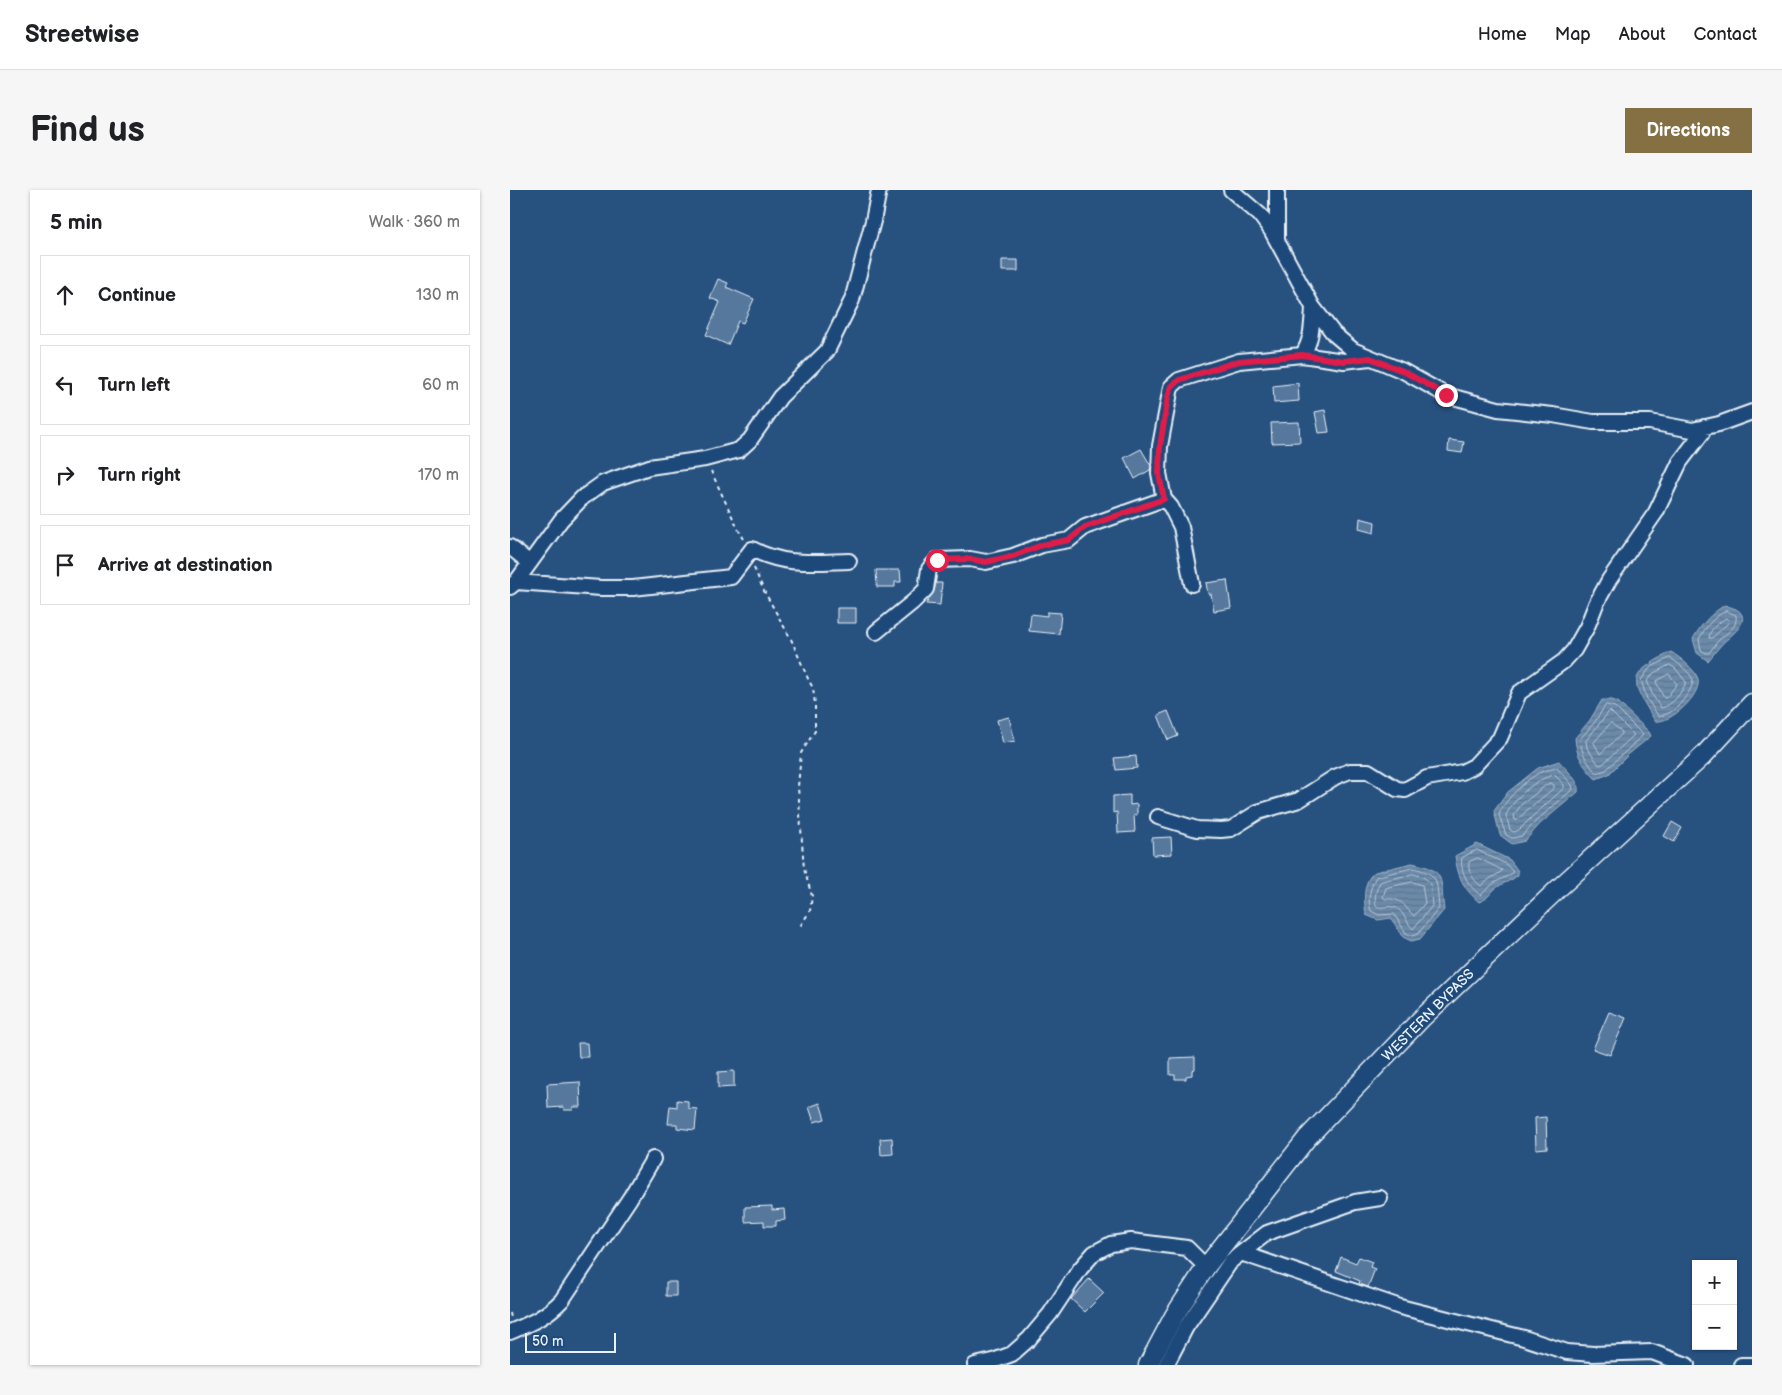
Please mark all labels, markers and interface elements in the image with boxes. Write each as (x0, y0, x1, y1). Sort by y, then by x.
text: Streetwise (25, 20, 139, 49)
text: Home (1478, 24, 1527, 45)
text: Map (1555, 24, 1591, 45)
text: About (1619, 24, 1666, 45)
text: Contact (1694, 24, 1757, 45)
button: Directions (1625, 108, 1752, 153)
text: Find us (30, 109, 145, 152)
text: 5 min (50, 210, 103, 235)
text: Walk · 360 m (369, 213, 460, 232)
icon: ahead (51, 281, 79, 309)
text: Continue (98, 284, 176, 307)
text: 130 m (416, 286, 459, 305)
icon: left (51, 371, 79, 399)
text: Turn left (98, 374, 170, 397)
text: 60 m (422, 376, 459, 395)
route end (1435, 384, 1458, 407)
icon: right (51, 461, 79, 489)
text: Turn right (98, 464, 181, 487)
text: 170 m (418, 466, 459, 485)
route start (926, 549, 949, 572)
icon: arrive (51, 551, 79, 579)
text: Arrive at destination (98, 554, 273, 577)
street label: WESTERN BYPASS (1378, 965, 1478, 1065)
map controls (1692, 1260, 1737, 1350)
button: + (1692, 1260, 1737, 1305)
button: − (1692, 1305, 1737, 1350)
scale bar (525, 1330, 616, 1353)
text: 50 m (532, 1333, 564, 1350)

